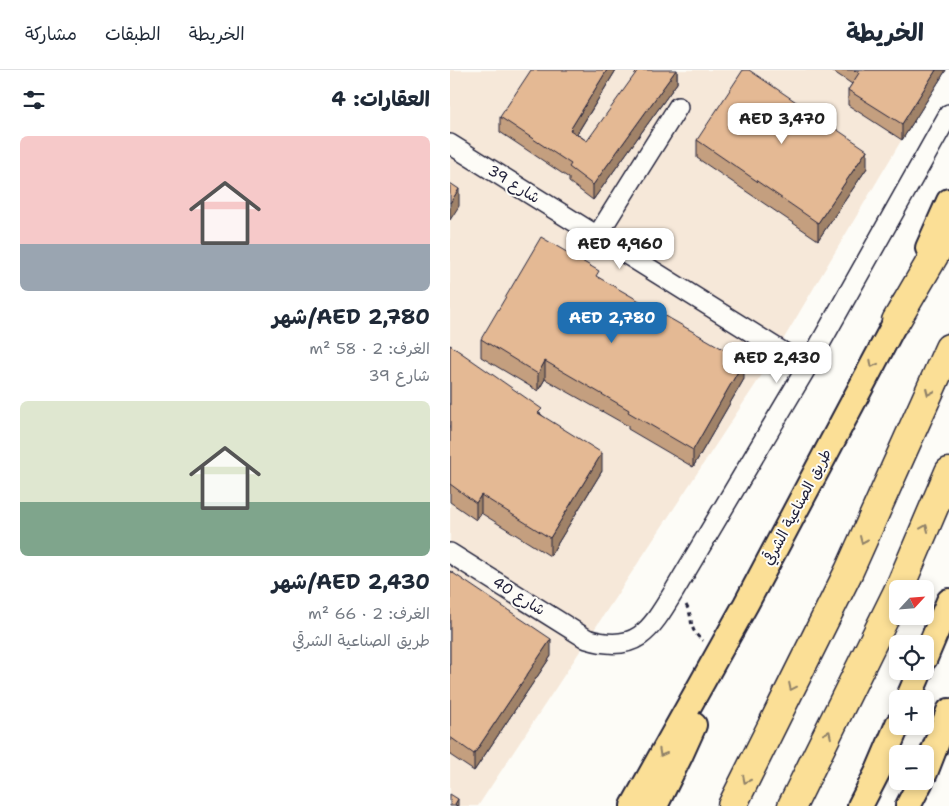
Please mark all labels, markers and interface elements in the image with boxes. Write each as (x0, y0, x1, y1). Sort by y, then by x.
text: الخريطة (846, 17, 924, 49)
text: مشاركة (25, 22, 77, 46)
text: الطبقات (105, 22, 161, 46)
text: الخريطة (189, 22, 245, 46)
text: العقارات: 4 (331, 85, 430, 113)
icon: filters (20, 86, 48, 114)
pin: AED 3,470 (725, 102, 839, 145)
text: AED 3,470 (739, 108, 825, 129)
street label: شارع 39 (484, 160, 544, 208)
icon: home (180, 168, 270, 258)
pin: AED 4,960 (563, 228, 677, 270)
text: AED 4,960 (577, 233, 663, 254)
pin: AED 2,780 (555, 302, 669, 344)
text: AED 2,780/شهر (272, 303, 430, 331)
text: AED 2,780 (569, 307, 655, 328)
text: الغرف: 2 · 58 m² (309, 338, 430, 359)
pin: AED 2,430 (720, 342, 834, 384)
text: AED 2,430 (734, 347, 820, 368)
one-way arrow (869, 359, 879, 368)
text: شارع 39 (368, 365, 430, 386)
one-way arrow (924, 387, 935, 396)
icon: home (180, 433, 270, 523)
street label: طريق الصناعية الشرقي (757, 445, 836, 569)
one-way arrow (919, 524, 930, 533)
one-way arrow (858, 535, 869, 544)
text: AED 2,430/شهر (272, 568, 430, 596)
street label: شارع 40 (489, 572, 549, 620)
north arrow (889, 580, 934, 625)
map controls (889, 580, 934, 790)
text: الغرف: 2 · 66 m² (308, 603, 430, 624)
text: طريق الصناعية الشرقي (292, 630, 430, 651)
button: locate (889, 635, 934, 680)
one-way arrow (788, 682, 798, 691)
button: + (889, 690, 934, 735)
one-way arrow (822, 730, 832, 739)
button: − (889, 745, 934, 790)
one-way arrow (658, 748, 668, 757)
one-way arrow (742, 775, 752, 784)

